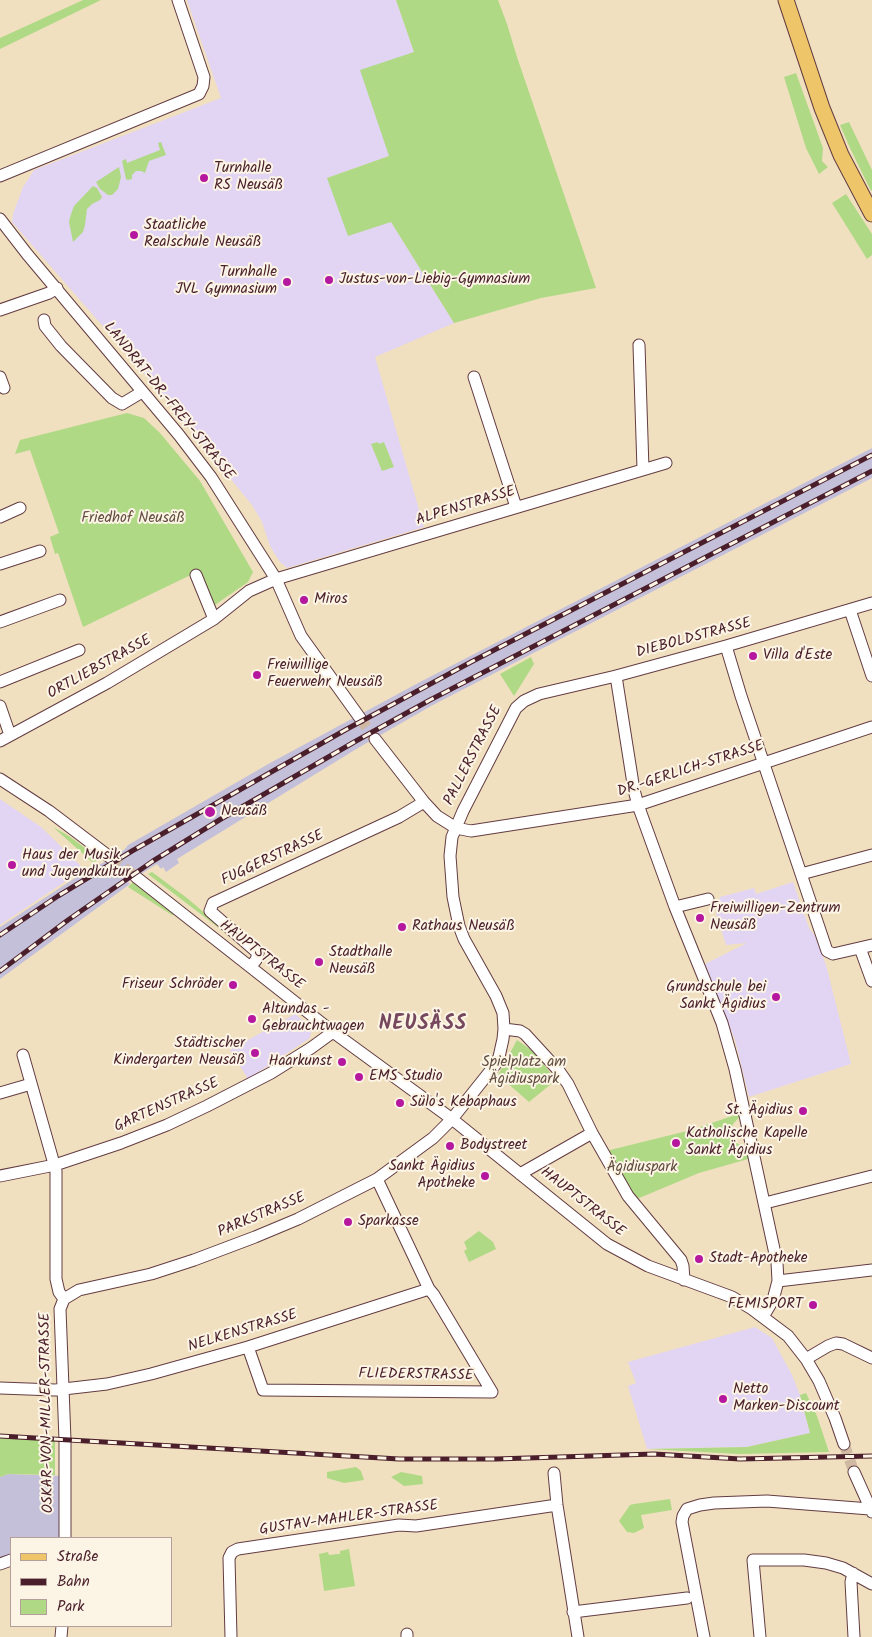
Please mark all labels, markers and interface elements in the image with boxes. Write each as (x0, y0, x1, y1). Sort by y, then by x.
place label: Turnhalle RS Neusäß (214, 160, 283, 195)
marker: Turnhalle RS Neusäß (198, 172, 210, 184)
place label: Staatliche Realschule Neusäß (144, 217, 261, 252)
marker: Staatliche Realschule Neusäß (128, 229, 140, 241)
place label: Turnhalle JVL Gymnasium (176, 264, 277, 299)
place label: Justus-von-Liebig-Gymnasium (339, 271, 530, 289)
marker: Justus-von-Liebig-Gymnasium (323, 274, 335, 286)
marker: Turnhalle JVL Gymnasium (281, 276, 293, 288)
street label: LANDRAT-DR.-FREY-STRASSE (99, 319, 237, 485)
street label: ALPENSTRASSE (414, 483, 518, 531)
park label: Friedhof Neusäß (81, 510, 185, 528)
place label: Miros (314, 591, 348, 609)
marker: Miros (298, 594, 310, 606)
street label: DIEBOLDSTRASSE (635, 615, 753, 663)
street label: ORTLIEBSTRASSE (45, 632, 155, 704)
place label: Villa d'Este (763, 647, 832, 665)
marker: Villa d'Este (747, 650, 759, 662)
place label: Freiwillige Feuerwehr Neusäß (267, 657, 383, 692)
marker: Freiwillige Feuerwehr Neusäß (251, 669, 263, 681)
street label: PALLERSTRASSE (441, 703, 507, 809)
street label: DR.-GERLICH-STRASSE (616, 738, 766, 802)
place label: Neusäß (221, 803, 267, 821)
marker: Neusäß (203, 805, 217, 819)
street label: FUGGERSTRASSE (219, 827, 327, 891)
place label: Haus der Musik und Jugendkultur (22, 847, 130, 882)
marker: Haus der Musik und Jugendkultur (6, 859, 18, 871)
place label: Freiwilligen-Zentrum Neusäß (710, 900, 840, 935)
marker: Freiwilligen-Zentrum Neusäß (694, 912, 706, 924)
street label: HAUPTSTRASSE (215, 917, 307, 995)
place label: Rathaus Neusäß (412, 918, 515, 936)
marker: Rathaus Neusäß (396, 921, 408, 933)
place label: Stadthalle Neusäß (329, 944, 392, 979)
marker: Stadthalle Neusäß (313, 956, 325, 968)
place label: Friseur Schröder (122, 976, 223, 994)
marker: Friseur Schröder (227, 979, 239, 991)
place label: Grundschule bei Sankt Ägidius (666, 979, 766, 1014)
marker: Grundschule bei Sankt Ägidius (770, 991, 782, 1003)
place label: Altundas - Gebrauchtwagen (262, 1001, 365, 1036)
marker: Altundas - Gebrauchtwagen (246, 1013, 258, 1025)
district label: NEUSÄSS (378, 1014, 468, 1038)
place label: Städtischer Kindergarten Neusäß (113, 1035, 245, 1070)
marker: Städtischer Kindergarten Neusäß (249, 1047, 261, 1059)
place label: Haarkunst (268, 1053, 332, 1071)
park label: Spielplatz am Ägidiuspark (482, 1054, 566, 1089)
marker: Haarkunst (336, 1056, 348, 1068)
place label: EMS Studio (369, 1068, 442, 1086)
marker: EMS Studio (353, 1071, 365, 1083)
street label: GARTENSTRASSE (112, 1075, 222, 1137)
place label: Sülo's Kebaphaus (410, 1094, 517, 1112)
marker: Sülo's Kebaphaus (394, 1097, 406, 1109)
place label: St. Ägidius (725, 1102, 793, 1120)
marker: St. Ägidius (797, 1105, 809, 1117)
place label: Katholische Kapelle Sankt Ägidius (686, 1125, 808, 1160)
place label: Bodystreet (460, 1137, 527, 1155)
marker: Katholische Kapelle Sankt Ägidius (670, 1137, 682, 1149)
marker: Bodystreet (444, 1140, 456, 1152)
place label: Sankt Ägidius Apotheke (389, 1158, 475, 1193)
park label: Ägidiuspark (607, 1159, 677, 1177)
street label: HAUPTSTRASSE (536, 1164, 628, 1242)
marker: Sankt Ägidius Apotheke (479, 1170, 491, 1182)
street label: PARKSTRASSE (215, 1189, 309, 1243)
place label: Sparkasse (358, 1213, 419, 1231)
marker: Sparkasse (342, 1216, 354, 1228)
place label: Stadt-Apotheke (709, 1250, 807, 1268)
marker: Stadt-Apotheke (693, 1253, 705, 1265)
place label: FEMISPORT (728, 1296, 803, 1314)
marker: FEMISPORT (807, 1299, 819, 1311)
street label: NELKENSTRASSE (186, 1307, 300, 1357)
street label: OSKAR-VON-MILLER-STRASSE (37, 1312, 59, 1514)
street label: FLIEDERSTRASSE (358, 1366, 474, 1386)
place label: Netto Marken-Discount (733, 1381, 840, 1416)
marker: Netto Marken-Discount (717, 1393, 729, 1405)
street label: GUSTAV-MAHLER-STRASSE (258, 1498, 440, 1540)
legend (10, 1537, 172, 1627)
text: Straße (57, 1545, 98, 1569)
text: Bahn (57, 1570, 90, 1594)
text: Park (57, 1595, 84, 1619)

